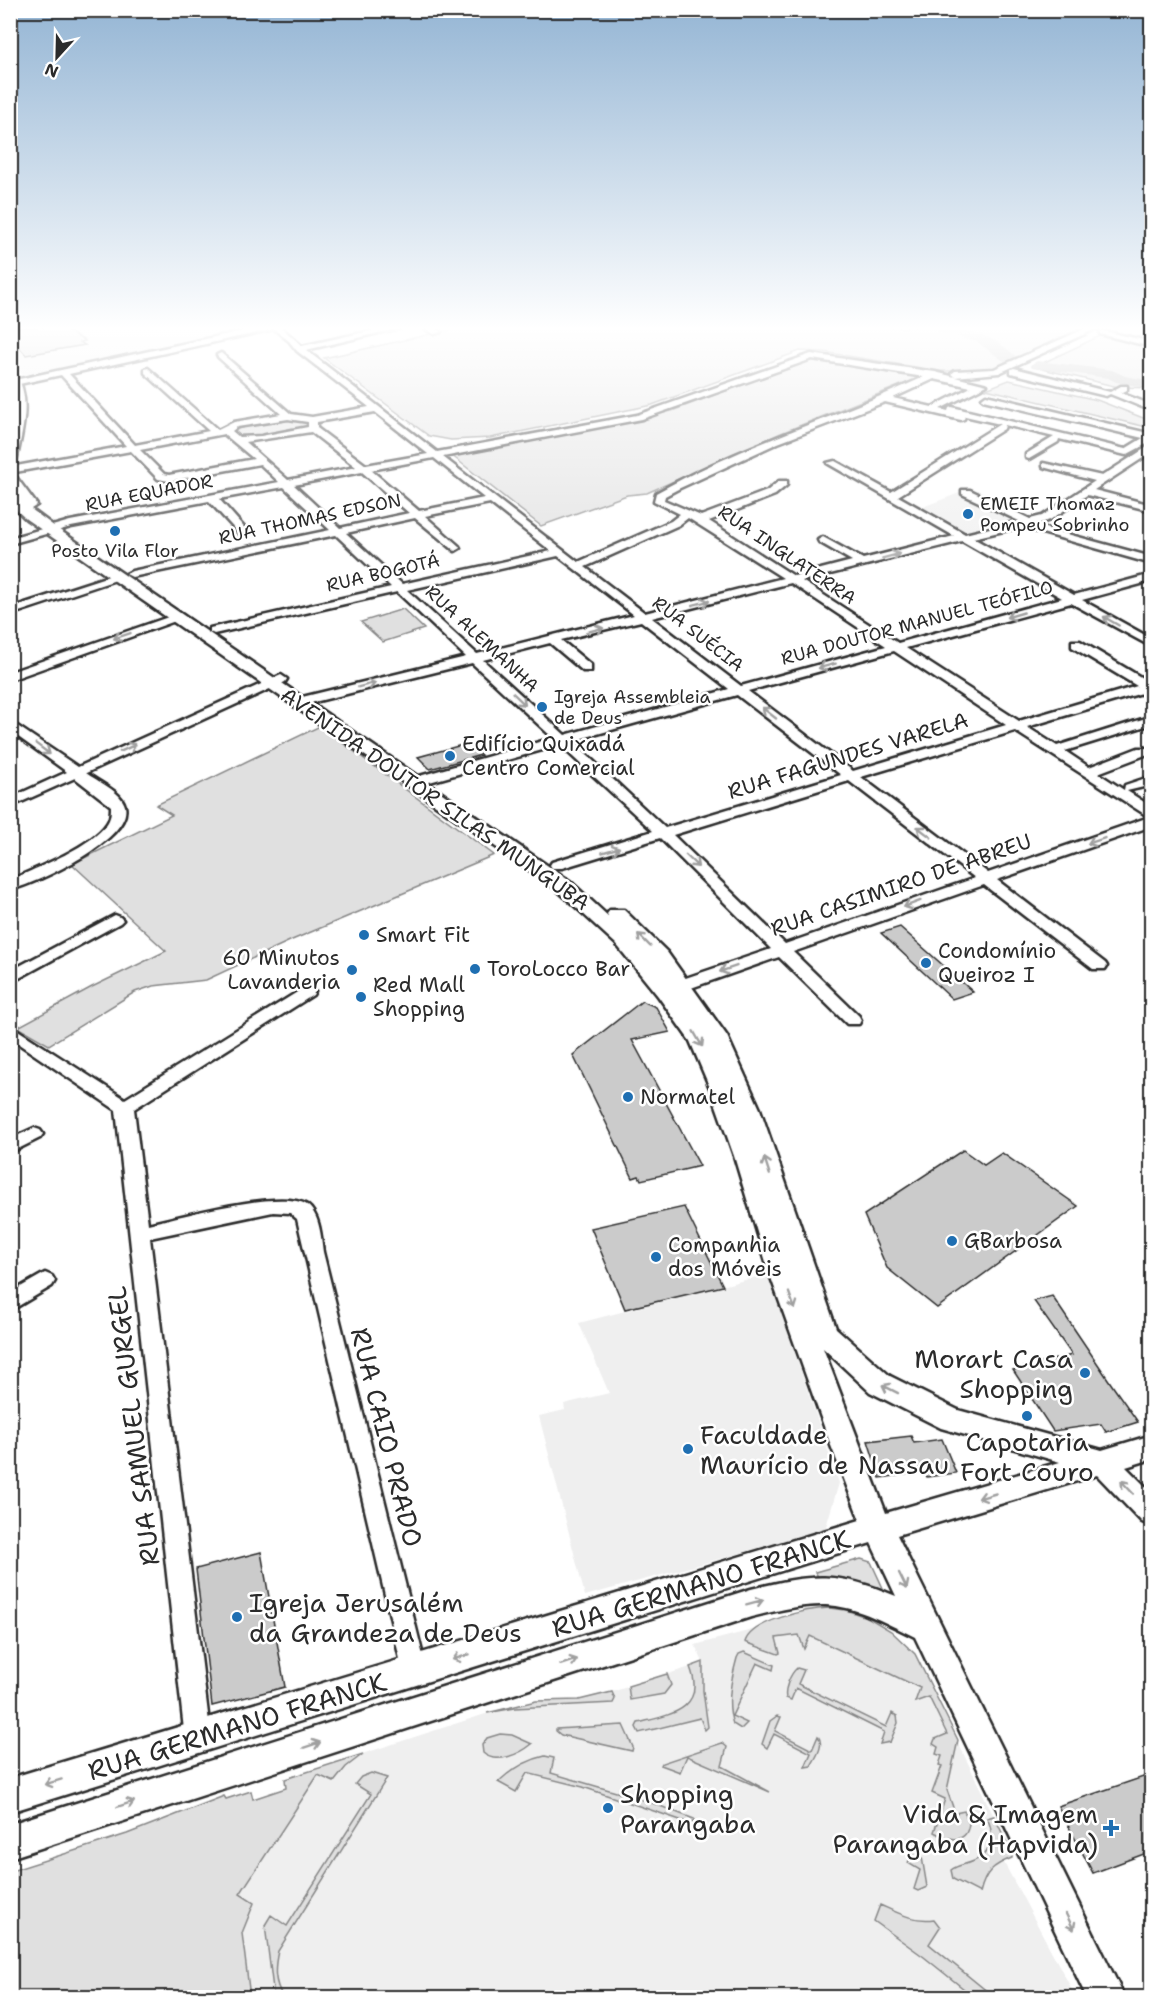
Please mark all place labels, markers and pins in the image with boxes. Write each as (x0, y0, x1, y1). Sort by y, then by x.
place label: EMEIF Thomaz Pompeu Sobrinho (980, 492, 1129, 537)
marker: EMEIF Thomaz Pompeu Sobrinho (961, 507, 975, 521)
marker: Posto Vila Flor (108, 524, 122, 538)
place label: Posto Vila Flor (51, 539, 179, 563)
place label: Igreja Assembleia de Deus (554, 685, 711, 730)
marker: Igreja Assembleia de Deus (535, 700, 549, 714)
place label: Edifício Quixadá Centro Comercial (462, 730, 635, 782)
marker: Edifício Quixadá Centro Comercial (443, 749, 457, 763)
place label: Smart Fit (376, 921, 470, 949)
marker: Smart Fit (357, 928, 371, 942)
place label: Condomínio Queiroz I (938, 937, 1056, 989)
place label: 60 Minutos Lavanderia (222, 944, 340, 996)
place label: ToroLocco Bar (487, 955, 630, 983)
marker: Condomínio Queiroz I (919, 956, 933, 970)
marker: ToroLocco Bar (468, 962, 482, 976)
marker: 60 Minutos Lavanderia (345, 963, 359, 977)
place label: Red Mall Shopping (373, 971, 466, 1023)
marker: Red Mall Shopping (354, 990, 368, 1004)
place label: Normatel (640, 1083, 736, 1111)
marker: Normatel (621, 1090, 635, 1104)
place label: GBarbosa (964, 1227, 1062, 1255)
place label: Companhia dos Móveis (668, 1231, 782, 1283)
marker: GBarbosa (945, 1234, 959, 1248)
marker: Companhia dos Móveis (649, 1250, 663, 1264)
place label: Morart Casa Shopping (914, 1341, 1073, 1406)
marker: Morart Casa Shopping (1078, 1366, 1092, 1380)
marker: Capotaria Fort Couro (1020, 1409, 1034, 1423)
place label: Faculdade Maurício de Nassau (700, 1417, 949, 1482)
place label: Capotaria Fort Couro (960, 1424, 1094, 1489)
marker: Faculdade Maurício de Nassau (681, 1442, 695, 1456)
place label: Igreja Jerusalém da Grandeza de Deus (249, 1585, 522, 1650)
marker: Igreja Jerusalém da Grandeza de Deus (230, 1610, 244, 1624)
place label: Shopping Parangaba (620, 1776, 755, 1841)
place label: Vida & Imagem Parangaba (Hapvida) (833, 1796, 1098, 1861)
marker: Shopping Parangaba (601, 1801, 615, 1815)
marker: Vida & Imagem Parangaba (Hapvida) (1102, 1819, 1120, 1837)

